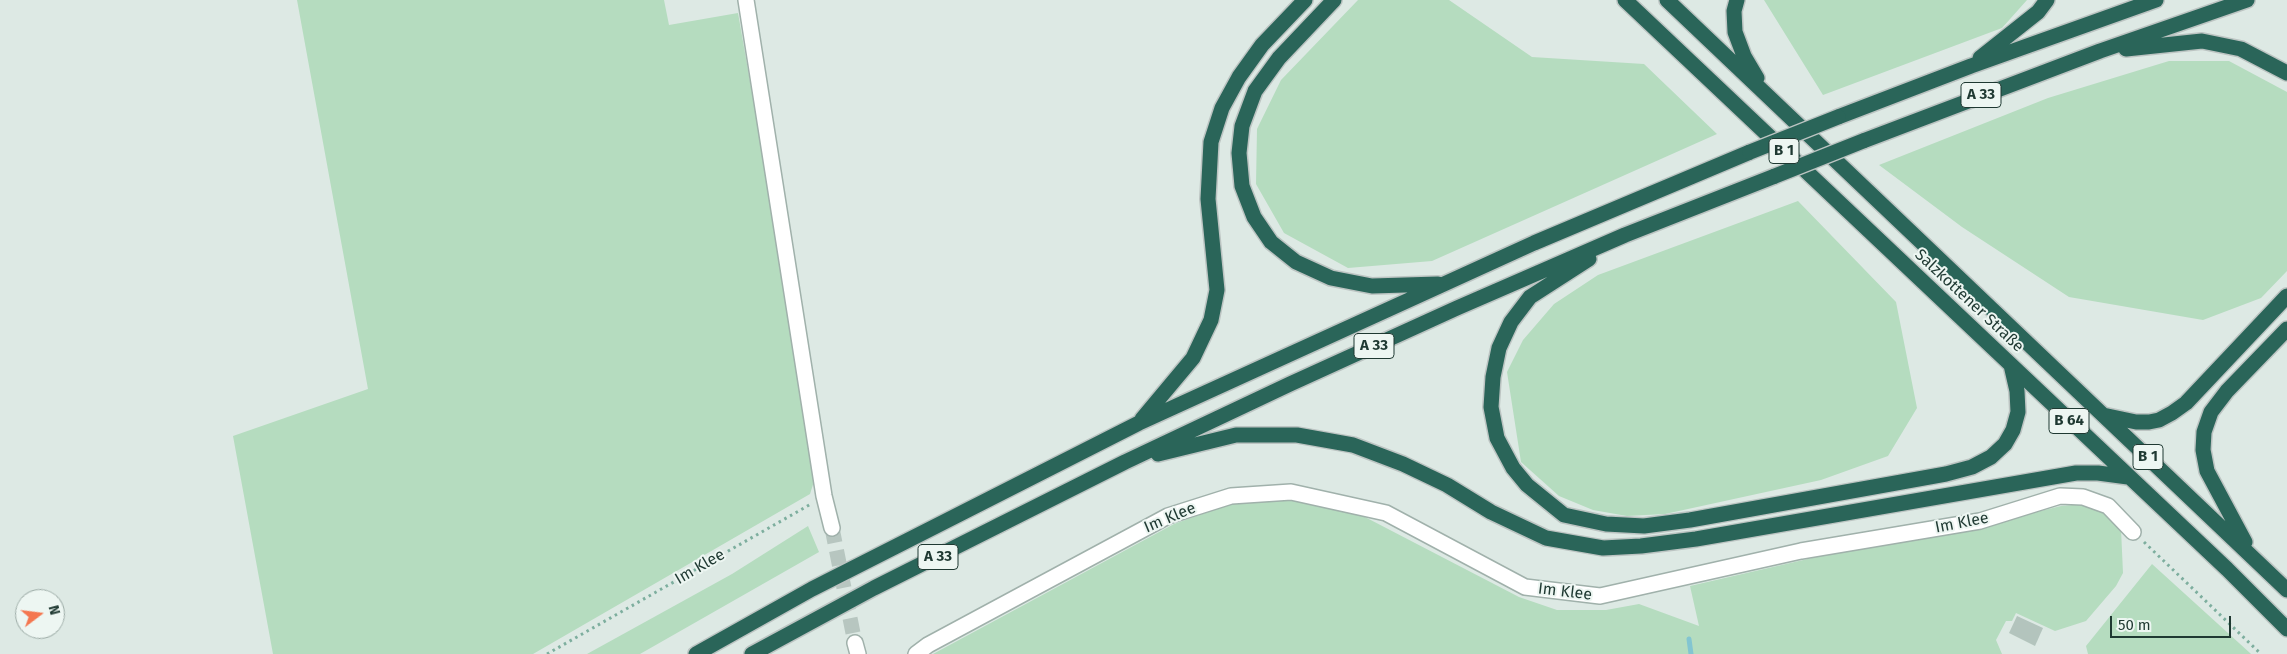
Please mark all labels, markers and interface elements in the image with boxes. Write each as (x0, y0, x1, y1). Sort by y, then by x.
road number: A 33 (1961, 82, 2001, 108)
road number: B 1 (1769, 138, 1799, 164)
street label: Salzkottener Straße (1911, 246, 2027, 356)
road number: A 33 (1354, 334, 1394, 358)
road number: B 64 (2049, 408, 2089, 434)
road number: B 1 (2133, 444, 2163, 470)
street label: Im Klee (1141, 499, 1199, 537)
street label: Im Klee (1934, 508, 1990, 538)
road number: A 33 (918, 544, 958, 570)
street label: Im Klee (672, 545, 728, 589)
street label: Im Klee (1537, 579, 1593, 605)
north arrow (15, 589, 65, 639)
text: N (45, 604, 63, 617)
scale bar (2112, 606, 2233, 638)
text: 50 m (2118, 616, 2151, 634)

